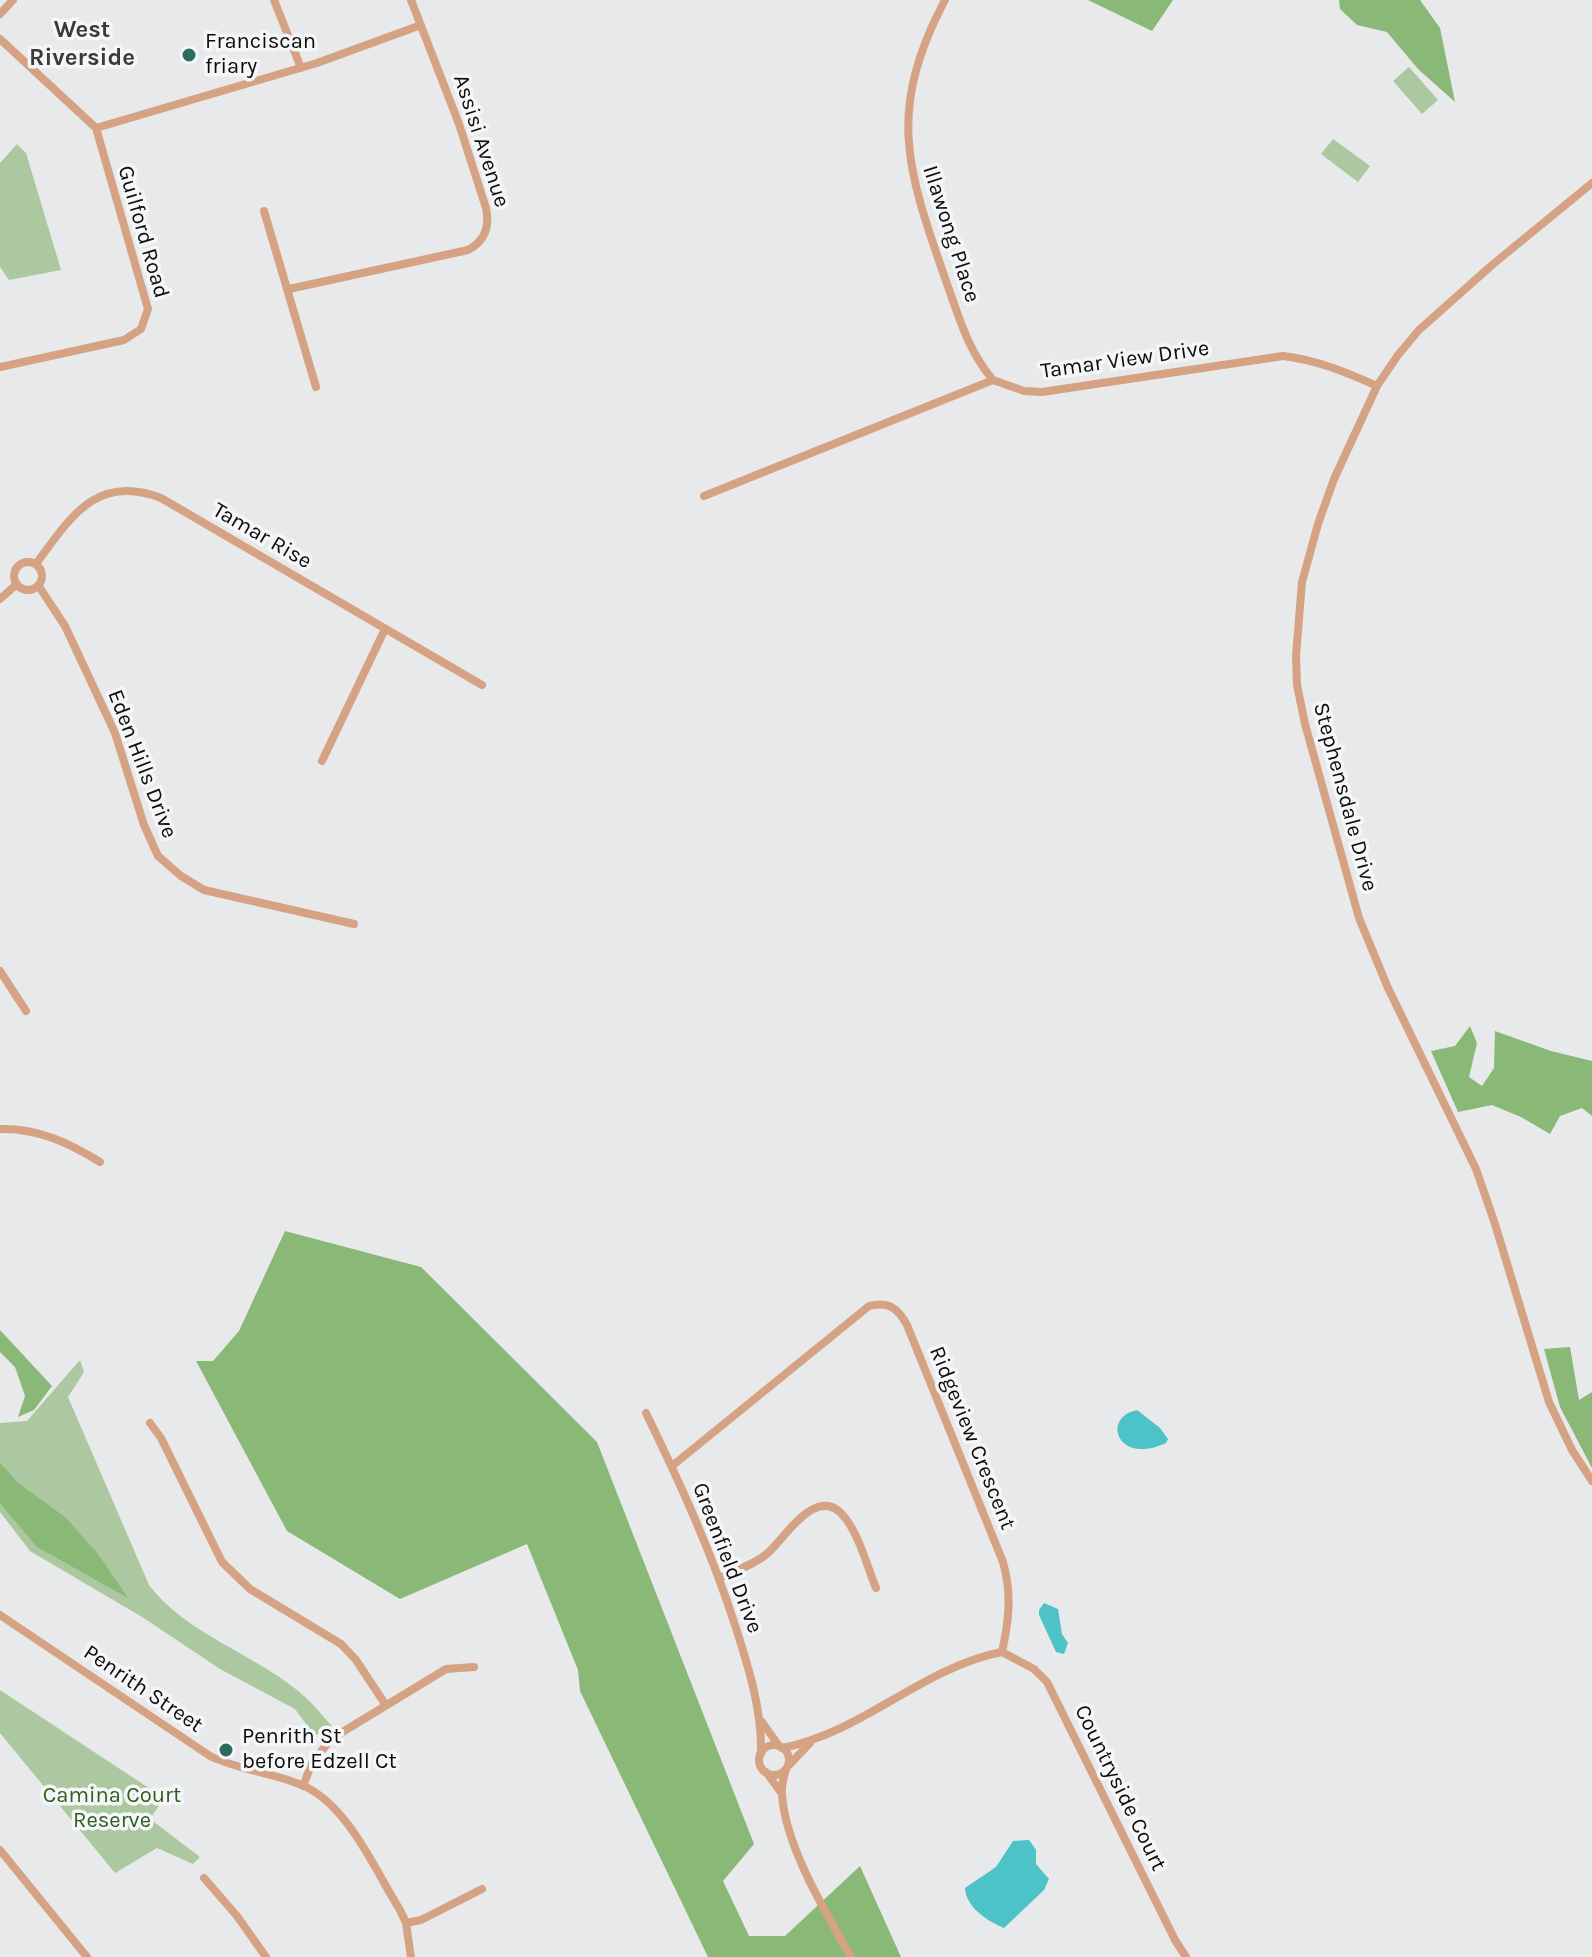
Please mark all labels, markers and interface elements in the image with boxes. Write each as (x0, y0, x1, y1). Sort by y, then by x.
district label: West Riverside (29, 16, 135, 72)
place label: Franciscan friary (205, 29, 316, 80)
marker: Franciscan friary (180, 46, 198, 64)
street label: Assisi Avenue (447, 71, 515, 211)
street label: Illawong Place (916, 162, 986, 306)
street label: Guilford Road (111, 163, 175, 301)
street label: Tamar View Drive (1039, 335, 1211, 385)
street label: Tamar Rise (208, 497, 316, 575)
street label: Eden Hills Drive (102, 686, 182, 842)
street label: Stephensdale Drive (1307, 700, 1383, 894)
street label: Ridgeview Crescent (923, 1342, 1021, 1534)
street label: Greenfield Drive (686, 1479, 768, 1637)
street label: Penrith Street (78, 1639, 208, 1739)
street label: Countryside Court (1068, 1701, 1172, 1875)
place label: Penrith St before Edzell Ct (242, 1724, 397, 1776)
marker: Penrith St before Edzell Ct (217, 1741, 235, 1759)
park label: Camina Court Reserve (43, 1783, 181, 1834)

